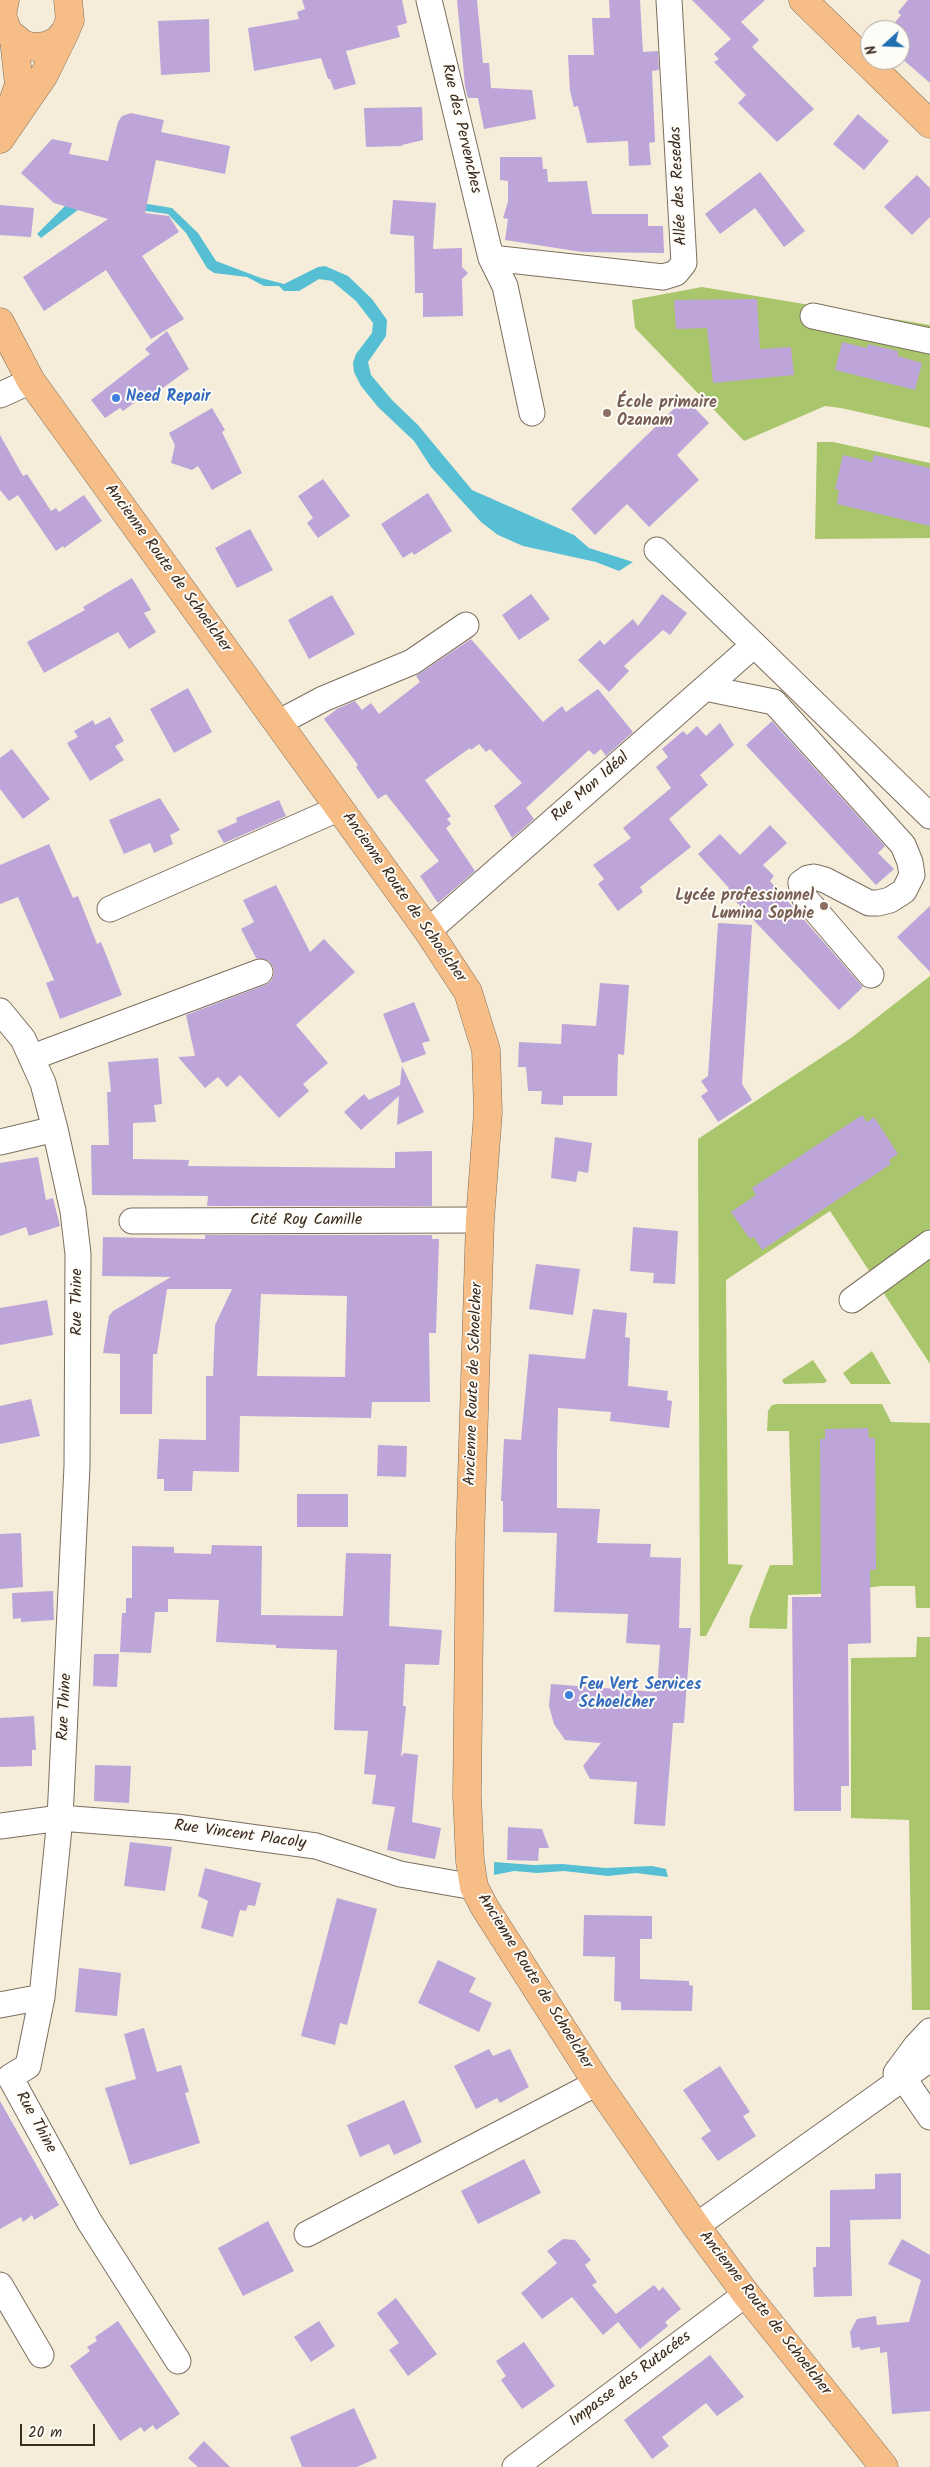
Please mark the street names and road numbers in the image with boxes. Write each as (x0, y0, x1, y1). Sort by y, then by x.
street label: Rue des Pervenches (436, 62, 484, 196)
street label: Allée des Resedas (667, 126, 693, 246)
street label: Ancienne Route de Schoelcher (99, 481, 235, 657)
street label: Rue Mon Idéal (548, 749, 634, 827)
street label: Ancienne Route de Schoelcher (337, 809, 469, 987)
street label: Cité Roy Camille (250, 1211, 362, 1231)
street label: Rue Thine (68, 1268, 88, 1336)
street label: Ancienne Route de Schoelcher (462, 1282, 488, 1486)
street label: Rue Thine (55, 1673, 77, 1741)
street label: Rue Vincent Placoly (173, 1817, 307, 1855)
street label: Ancienne Route de Schoelcher (472, 1891, 596, 2073)
street label: Rue Thine (10, 2089, 60, 2157)
street label: Ancienne Route de Schoelcher (694, 2228, 834, 2400)
street label: Impasse des Rutacées (566, 2328, 696, 2432)

